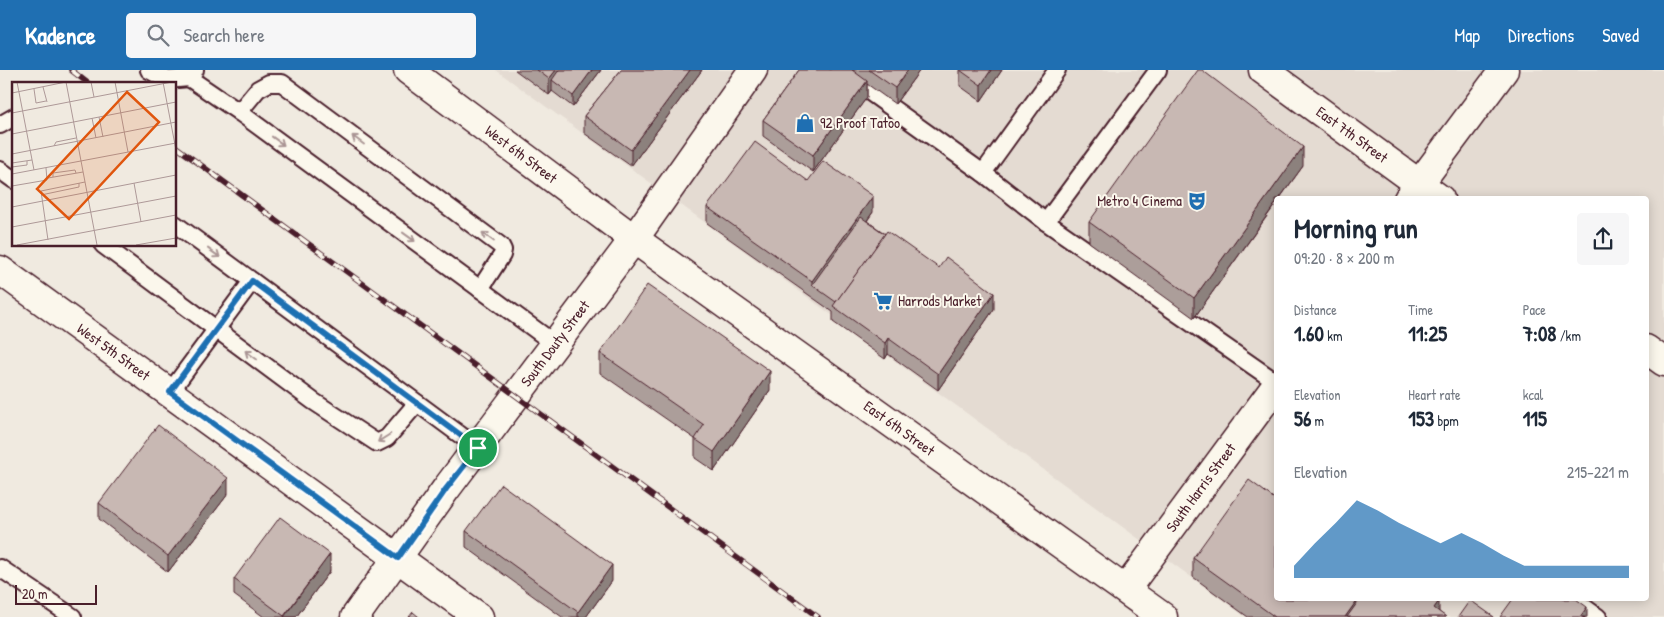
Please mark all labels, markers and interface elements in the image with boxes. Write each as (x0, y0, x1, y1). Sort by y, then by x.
search box (126, 13, 476, 58)
text: Kadence (25, 19, 96, 51)
icon: search (144, 21, 172, 49)
text: Search here (184, 22, 265, 48)
text: Map (1455, 23, 1480, 48)
text: Directions (1508, 23, 1574, 48)
text: Saved (1602, 23, 1639, 48)
inset map (12, 82, 176, 246)
street label: East 7th Street (1312, 101, 1393, 168)
shop icon: 92 Proof Tatoo (794, 112, 816, 134)
place label: 92 Proof Tatoo (820, 112, 900, 133)
street label: West 6th Street (481, 120, 562, 189)
one-way arrow (351, 135, 365, 145)
one-way arrow (271, 136, 285, 146)
place label: Metro 4 Cinema (1097, 190, 1182, 211)
theatre icon: Metro 4 Cinema (1186, 190, 1208, 212)
text: Morning run (1294, 209, 1418, 247)
button: share (1577, 213, 1629, 265)
one-way arrow (402, 232, 416, 242)
one-way arrow (481, 232, 495, 242)
text: 09:20 · 8 × 200 m (1294, 247, 1394, 269)
one-way arrow (207, 248, 221, 258)
supermarket icon: Harrods Market (872, 290, 894, 312)
place label: Harrods Market (898, 290, 982, 311)
street label: South Douty Street (516, 295, 595, 391)
text: Distance (1294, 300, 1337, 319)
text: Time (1408, 300, 1433, 319)
text: Pace (1523, 300, 1546, 319)
street label: West 5th Street (73, 318, 155, 386)
text: 1.60 (1294, 319, 1324, 348)
text: 11:25 (1408, 319, 1447, 348)
text: 7:08 (1523, 319, 1556, 348)
text: km (1324, 326, 1342, 345)
text: /km (1556, 326, 1581, 345)
one-way arrow (245, 349, 258, 360)
text: Elevation (1294, 385, 1341, 404)
text: Heart rate (1408, 385, 1461, 404)
text: kcal (1523, 385, 1543, 404)
street label: East 6th Street (860, 395, 940, 461)
text: 56 (1294, 404, 1311, 433)
text: 153 (1408, 404, 1434, 433)
text: 115 (1523, 404, 1547, 433)
text: m (1311, 411, 1324, 430)
text: bpm (1434, 411, 1459, 430)
pin (457, 427, 499, 469)
one-way arrow (377, 433, 391, 443)
icon: arrive (464, 434, 492, 462)
street label: South Harris Street (1161, 438, 1241, 536)
text: Elevation (1294, 461, 1347, 483)
text: 215–221 m (1567, 461, 1629, 483)
scale bar (15, 582, 98, 605)
text: 20 m (22, 584, 48, 603)

